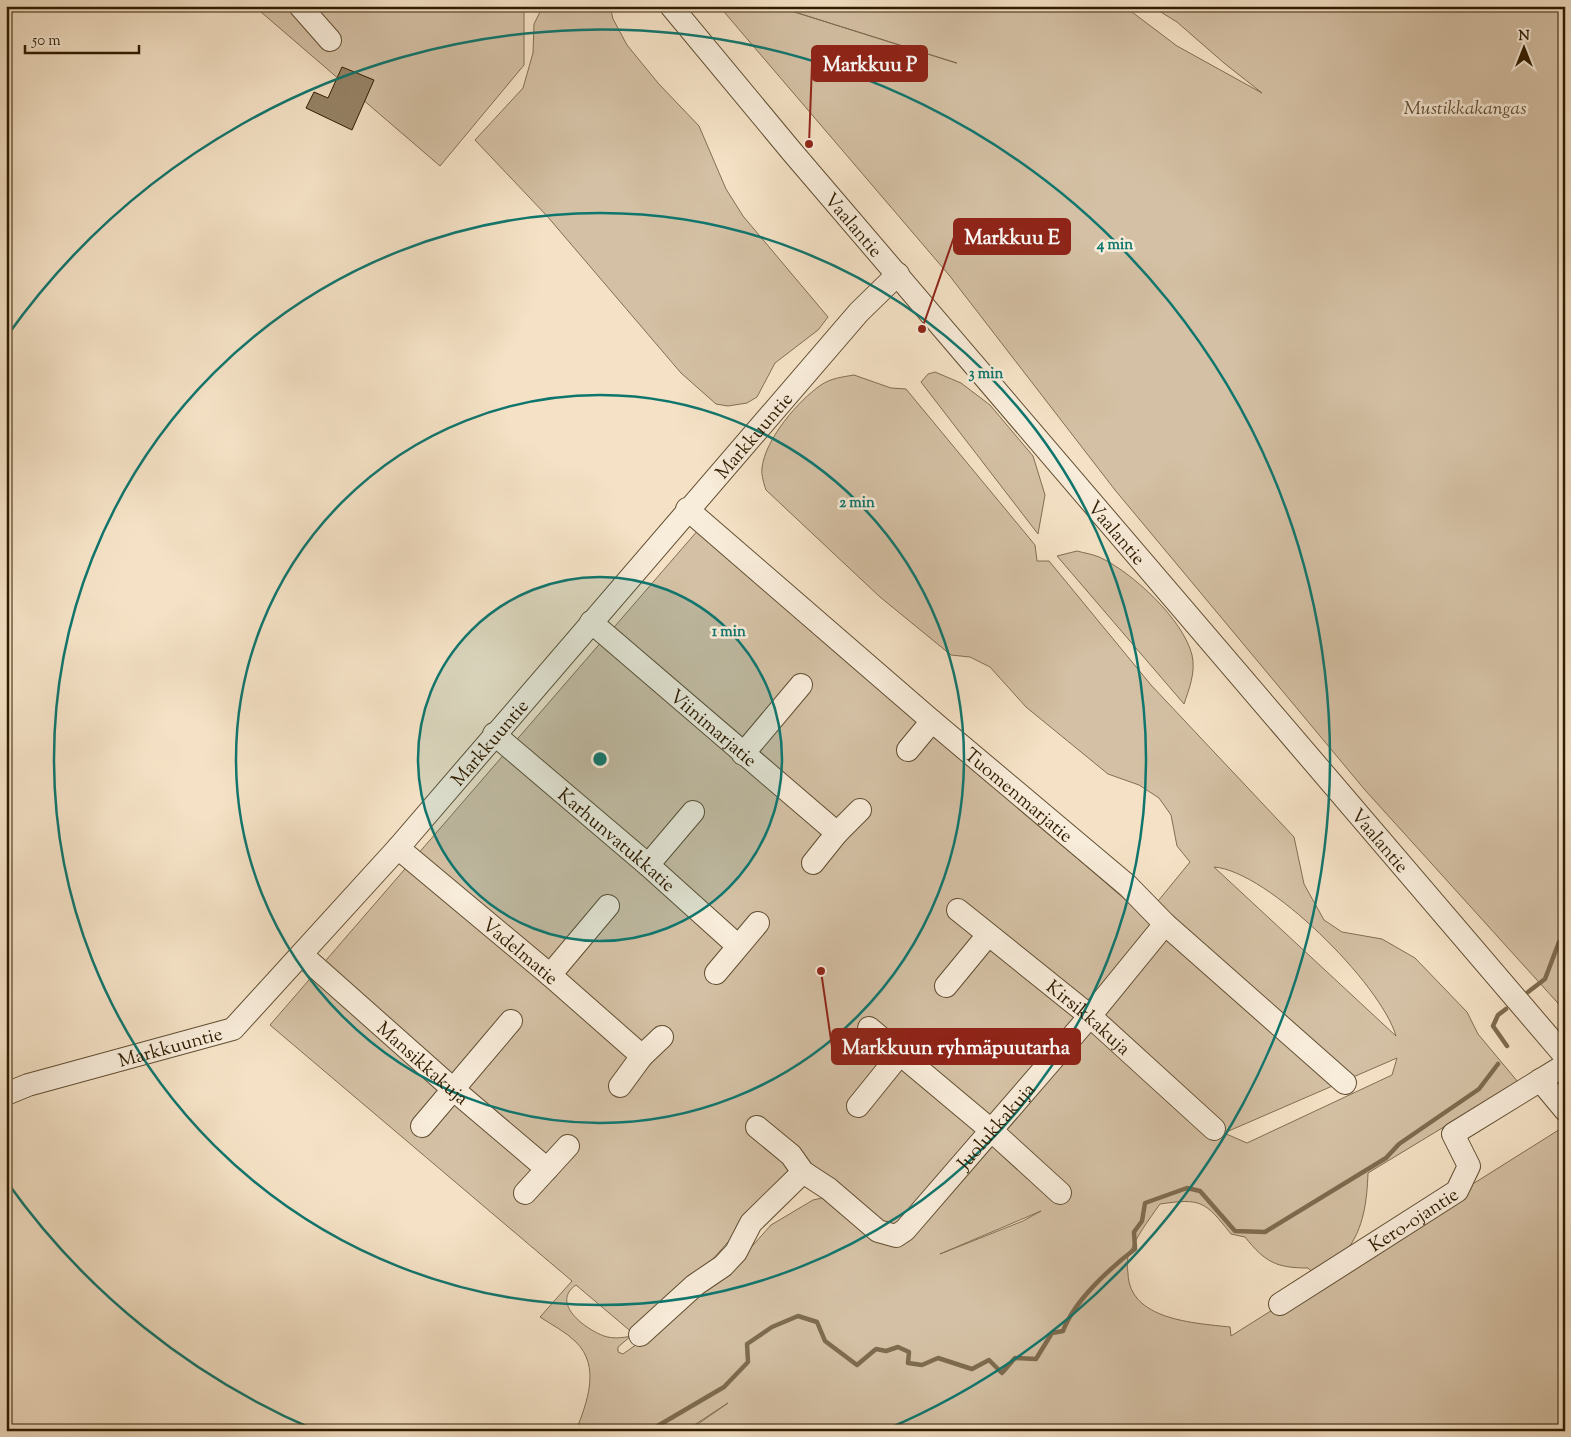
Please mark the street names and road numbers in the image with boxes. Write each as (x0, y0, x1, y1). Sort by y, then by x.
street label: Vaalantie (817, 188, 888, 264)
street label: Markkuuntie (710, 387, 800, 486)
street label: Vaalantie (1080, 496, 1151, 572)
street label: Viinimarjatie (663, 684, 762, 775)
street label: Markkuuntie (446, 694, 536, 793)
street label: Tuomenmarjatie (957, 743, 1078, 850)
street label: Karhunvatukkatie (551, 783, 681, 900)
street label: Vaalantie (1343, 803, 1414, 880)
street label: Vadelmatie (475, 913, 563, 992)
street label: Kirsikkakuja (1039, 975, 1136, 1063)
street label: Mansikkakuja (370, 1016, 474, 1113)
street label: Markkuuntie (116, 1021, 226, 1076)
street label: Juolukkakuja (951, 1078, 1043, 1177)
street label: Kero-ojantie (1364, 1182, 1465, 1260)

